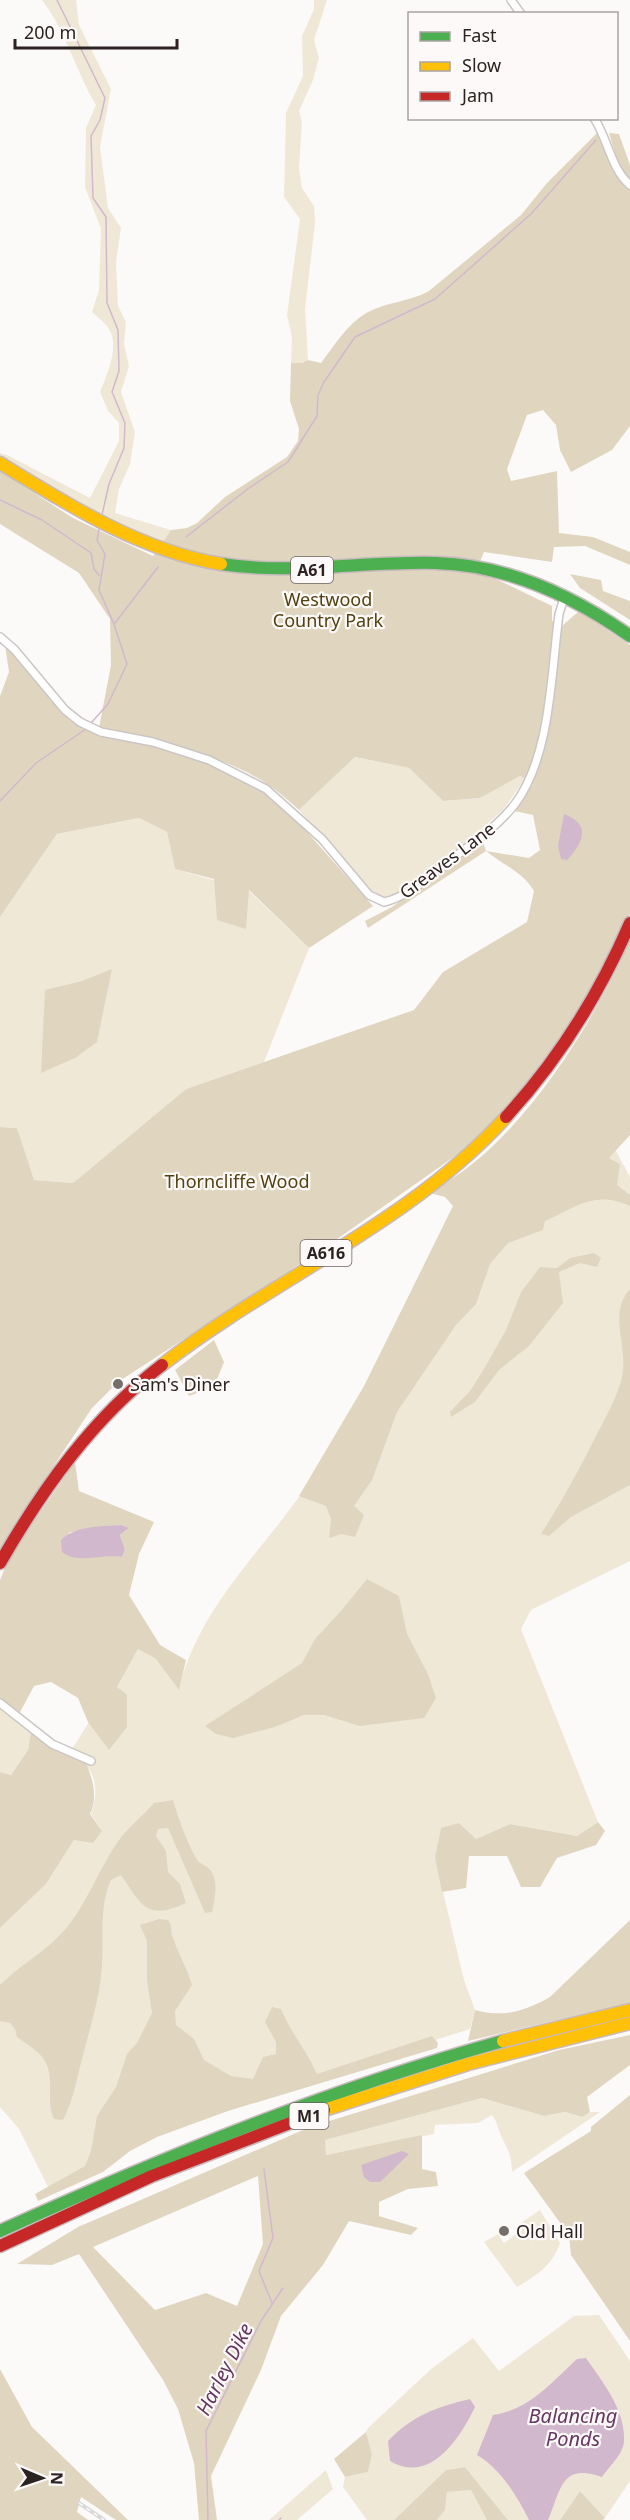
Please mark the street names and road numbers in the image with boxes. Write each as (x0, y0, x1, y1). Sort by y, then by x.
road number: A61 (291, 557, 333, 583)
street label: Greaves Lane (394, 816, 500, 904)
road number: A616 (300, 1240, 352, 1266)
road number: M1 (290, 2103, 328, 2129)

